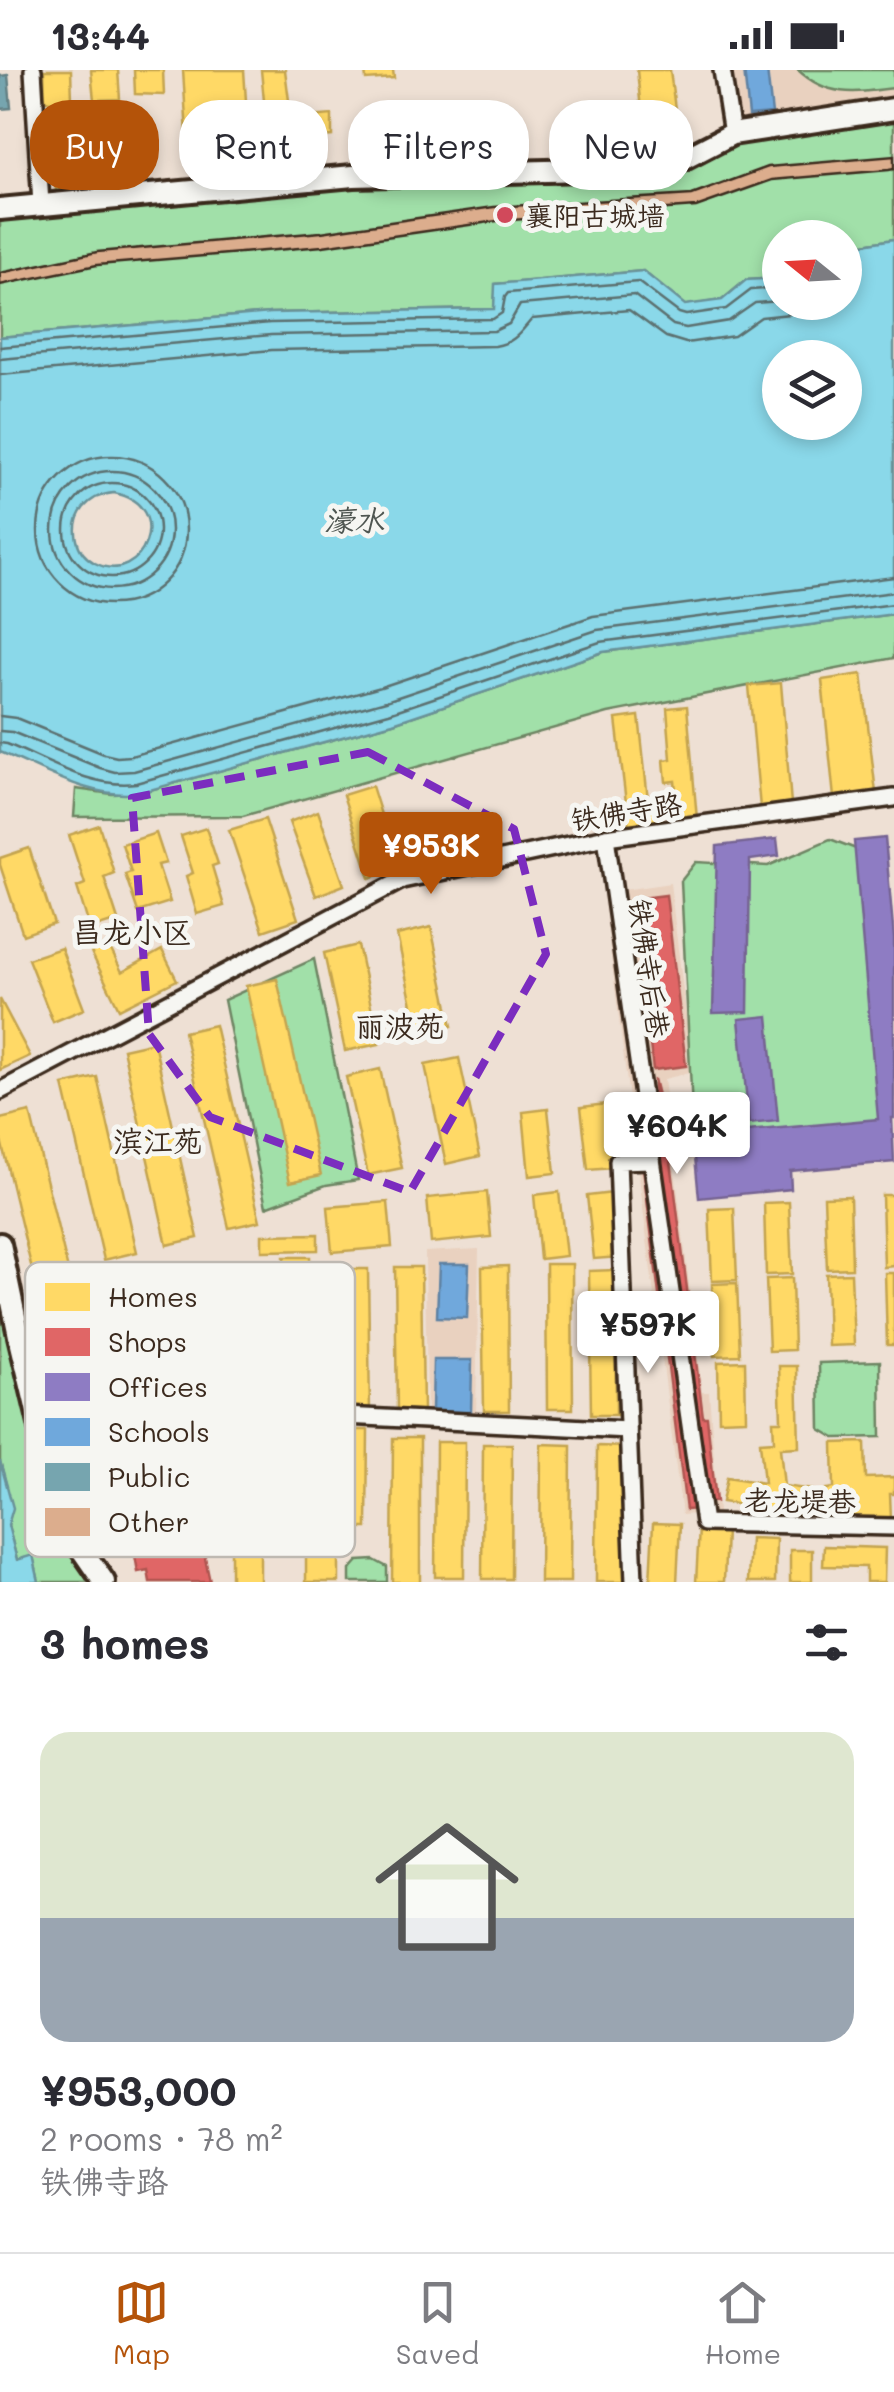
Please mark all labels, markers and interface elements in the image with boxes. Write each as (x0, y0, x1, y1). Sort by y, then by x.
text: 13:44 (50, 10, 150, 60)
chip: Buy (30, 100, 159, 190)
chip: Rent (179, 100, 328, 190)
chip: Filters (348, 100, 529, 190)
chip: New (549, 100, 693, 190)
place label: 襄阳古城墙 (525, 197, 665, 233)
marker: 襄阳古城墙 (494, 204, 516, 226)
north arrow (762, 220, 862, 320)
map controls (762, 220, 862, 440)
button: layers (762, 340, 862, 440)
water label: 濠水 (324, 499, 385, 539)
street label: 铁佛寺路 (568, 784, 684, 838)
pin: ¥953K (361, 812, 501, 897)
text: ¥953K (381, 823, 481, 865)
street label: 铁佛寺后巷 (622, 896, 678, 1041)
district label: 昌龙小区 (72, 911, 192, 951)
district label: 丽波苑 (355, 1005, 445, 1045)
pin: ¥604K (607, 1092, 747, 1177)
text: ¥604K (626, 1103, 728, 1145)
district label: 滨江苑 (113, 1120, 203, 1160)
legend (25, 1262, 355, 1557)
text: Homes (108, 1278, 198, 1314)
pin: ¥597K (578, 1291, 718, 1376)
text: ¥597K (599, 1302, 697, 1344)
text: Shops (108, 1323, 187, 1359)
text: Offices (108, 1368, 208, 1404)
text: Schools (108, 1413, 210, 1449)
text: Public (108, 1458, 190, 1494)
street label: 老龙堤巷 (744, 1481, 857, 1519)
text: Other (108, 1503, 190, 1539)
text: 3 homes (40, 1615, 210, 1670)
icon: filters (799, 1615, 854, 1670)
icon: home (357, 1797, 537, 1977)
text: ¥953,000 (40, 2062, 236, 2117)
text: 2 rooms · 78 m² (40, 2117, 283, 2159)
text: 铁佛寺路 (40, 2159, 168, 2201)
tab: Map (113, 2275, 170, 2371)
tab: Saved (396, 2275, 479, 2371)
tab: Home (705, 2275, 781, 2371)

